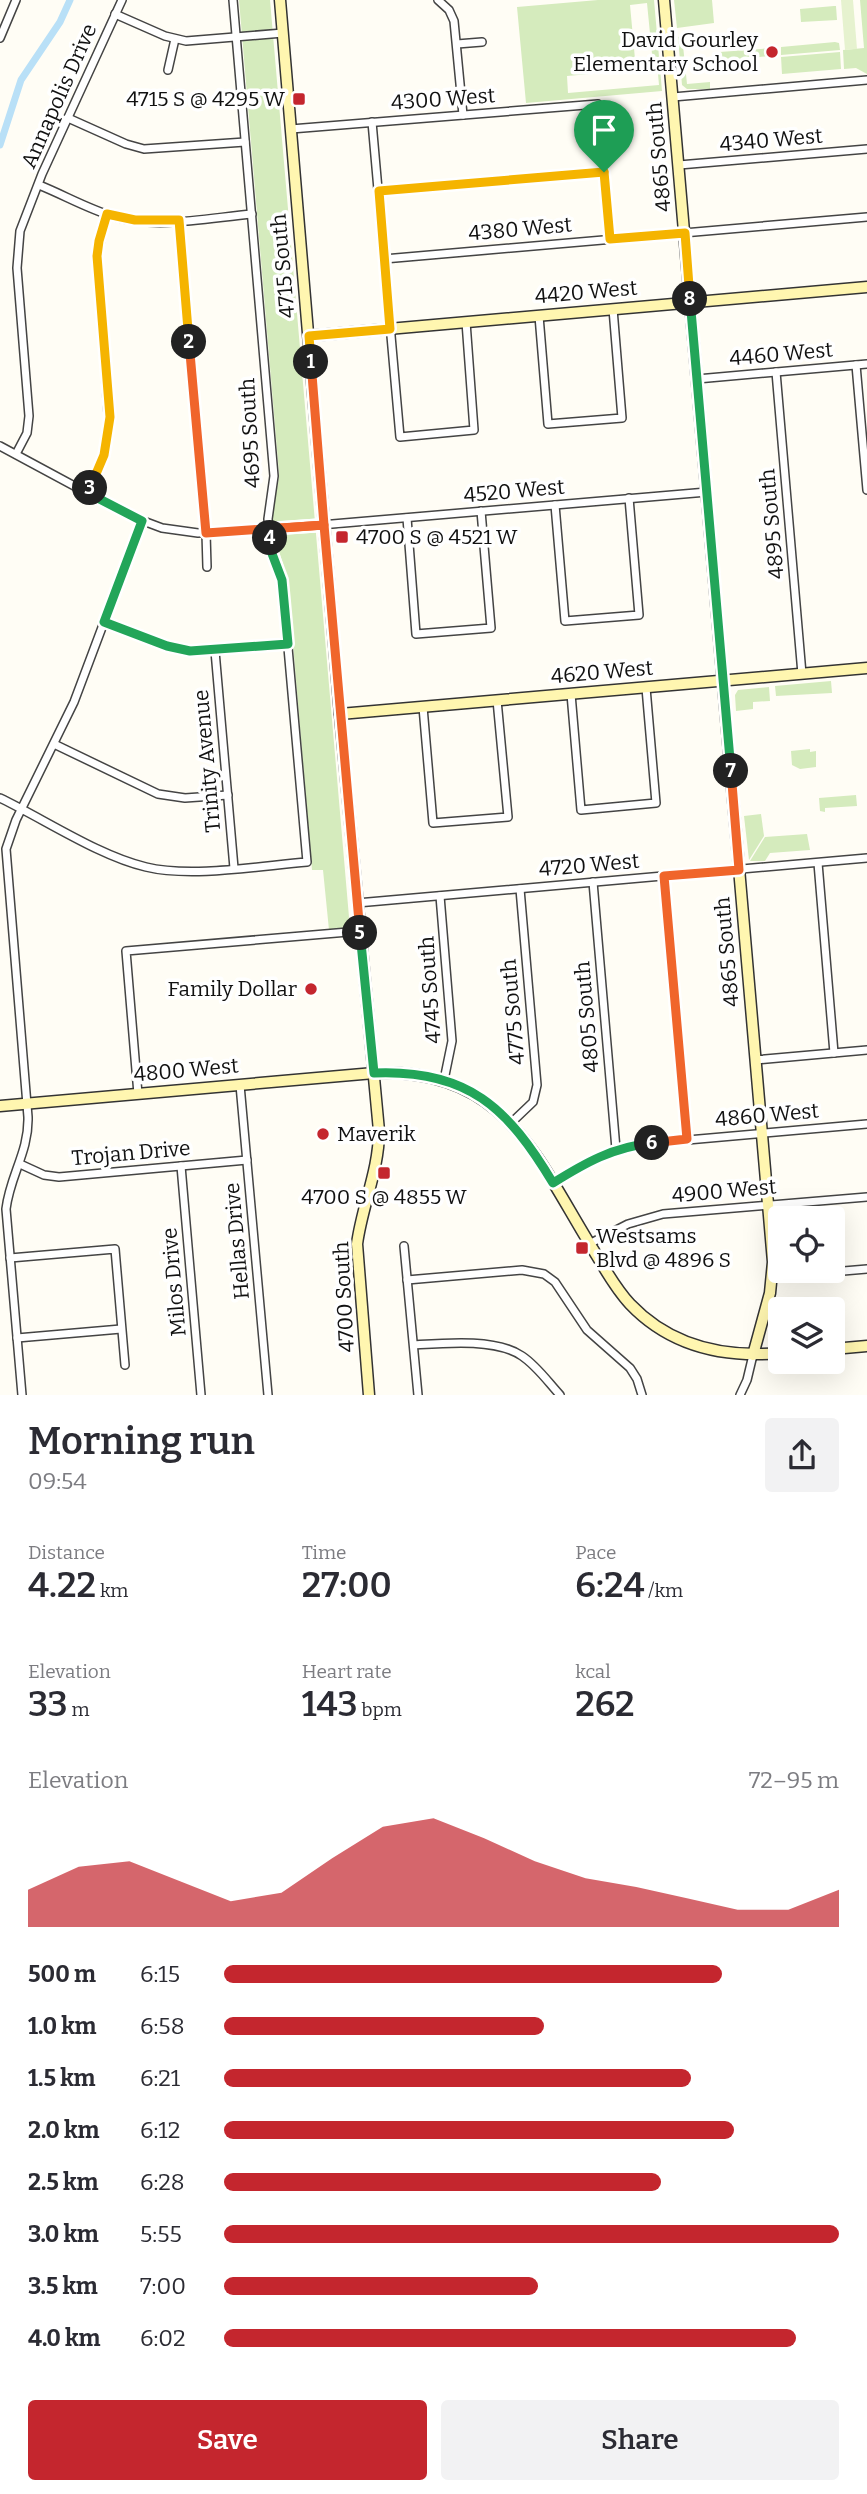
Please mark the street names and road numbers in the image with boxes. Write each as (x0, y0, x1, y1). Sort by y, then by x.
street label: Annapolis Drive (16, 20, 102, 172)
street label: 4300 West (390, 82, 496, 116)
street label: 4865 South (641, 101, 677, 213)
street label: 4340 West (718, 123, 824, 157)
street label: 4380 West (467, 211, 573, 246)
street label: 4715 South (265, 213, 301, 319)
street label: 4420 West (534, 275, 639, 309)
street label: 4460 West (728, 336, 834, 371)
street label: 4695 South (234, 377, 266, 489)
street label: 4895 South (754, 468, 790, 580)
street label: 4520 West (462, 474, 566, 508)
street label: 4620 West (550, 655, 655, 689)
street label: Trinity Avenue (188, 689, 226, 833)
street label: 4720 West (538, 848, 641, 882)
street label: 4865 South (709, 896, 745, 1008)
street label: 4745 South (413, 935, 447, 1045)
street label: 4775 South (495, 958, 531, 1066)
street label: 4805 South (569, 960, 605, 1074)
street label: 4800 West (133, 1052, 240, 1088)
street label: 4860 West (714, 1097, 820, 1132)
street label: Trojan Drive (71, 1135, 191, 1171)
street label: 4900 West (671, 1173, 778, 1209)
street label: Hellas Drive (219, 1182, 255, 1300)
street label: Milos Drive (156, 1227, 192, 1337)
street label: 4700 South (328, 1241, 360, 1353)

